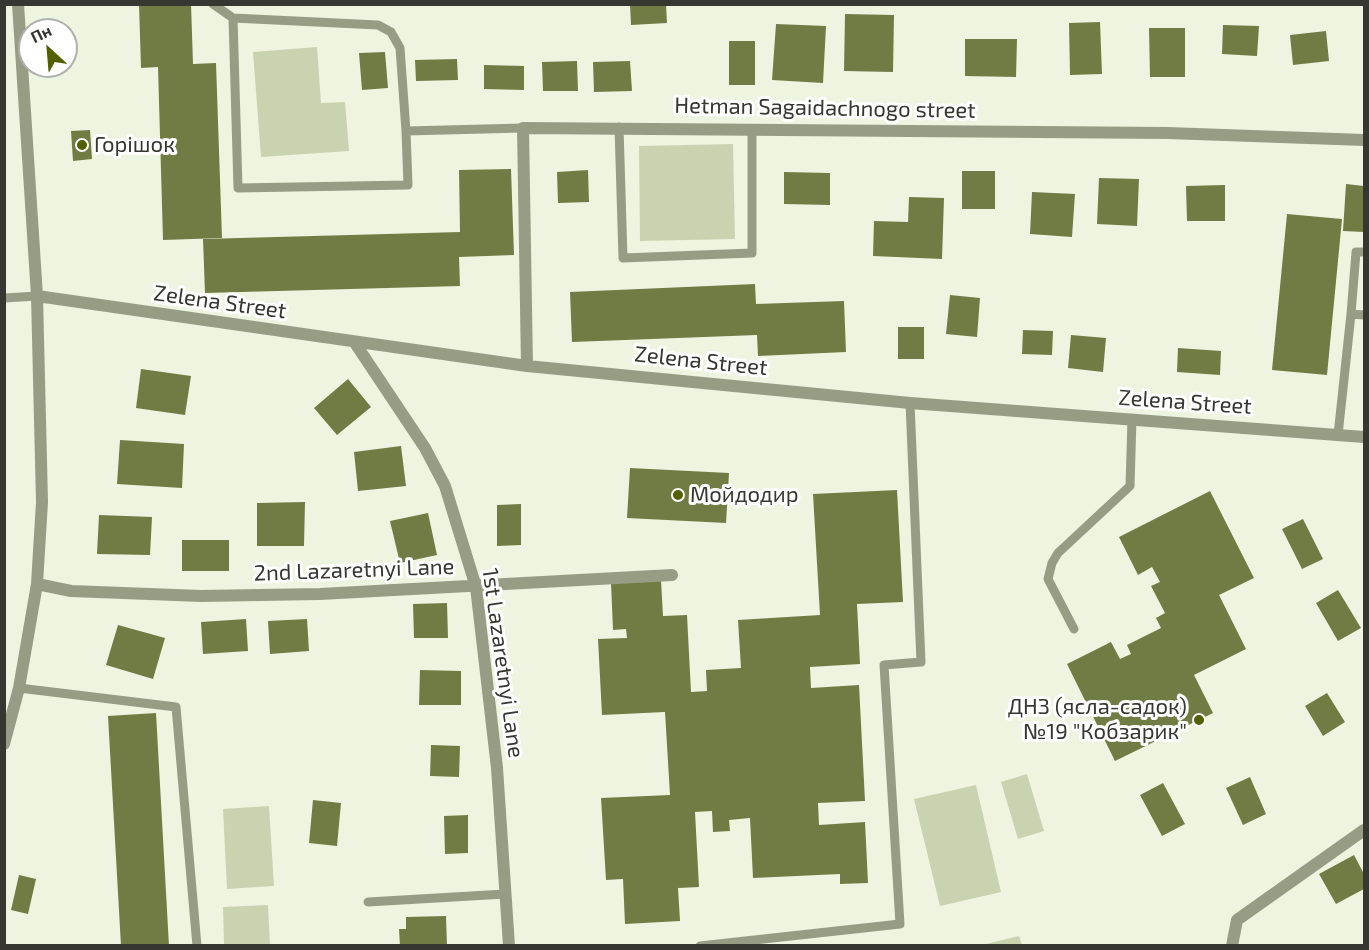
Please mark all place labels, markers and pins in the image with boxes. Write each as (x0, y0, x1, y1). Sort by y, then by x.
place label: Горішок (94, 132, 175, 158)
marker: Горішок (75, 138, 89, 152)
place label: Мойдодир (690, 482, 799, 508)
marker: Мойдодир (671, 488, 685, 502)
place label: ДНЗ (ясла-садок) №19 "Кобзарик" (1008, 694, 1187, 746)
marker: ДНЗ (ясла-садок) №19 "Кобзарик" (1192, 713, 1206, 727)

